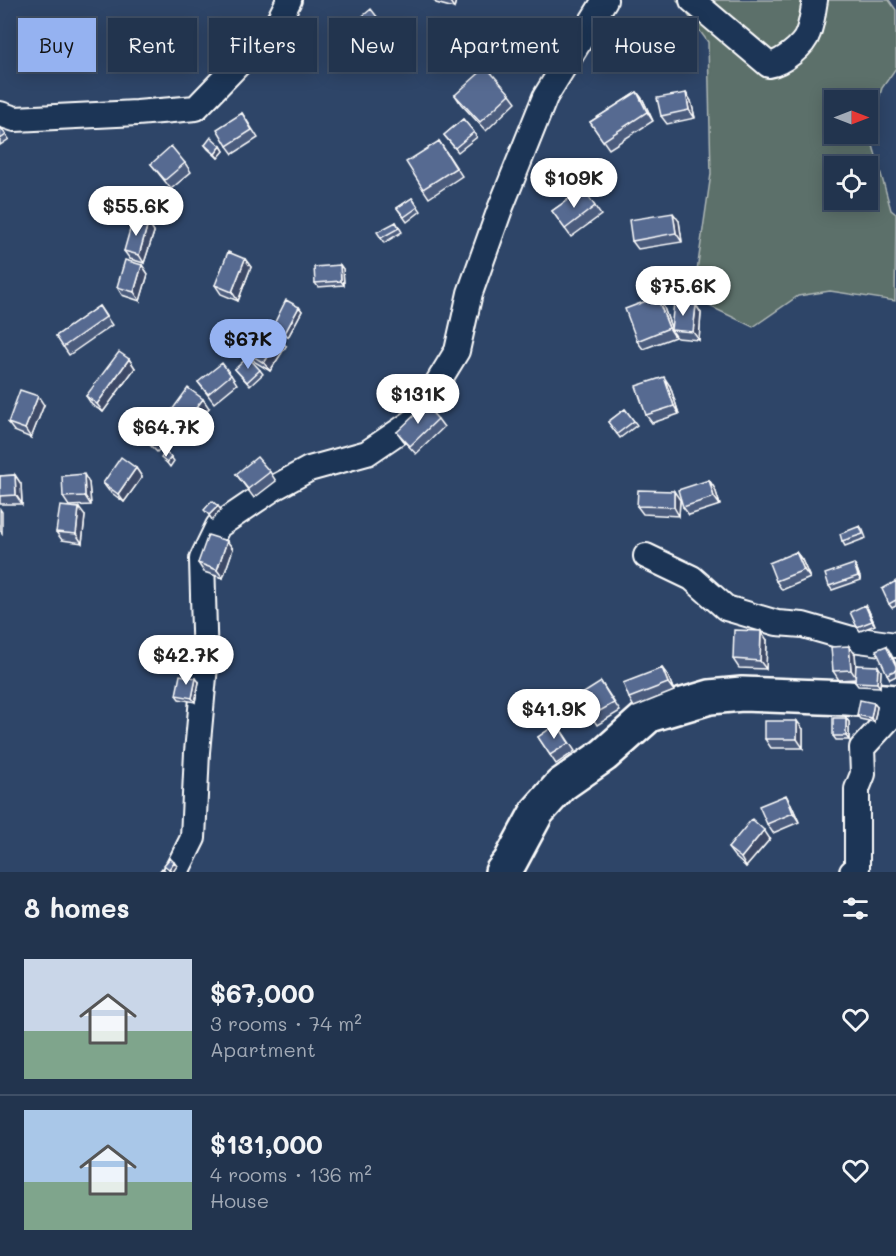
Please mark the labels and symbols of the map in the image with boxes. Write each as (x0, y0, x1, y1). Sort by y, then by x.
north arrow (824, 90, 878, 144)
pin: $109K (532, 158, 616, 209)
pin: $55.6K (87, 186, 185, 237)
pin: $75.6K (634, 266, 732, 317)
pin: $67K (212, 319, 284, 370)
pin: $131K (376, 374, 460, 425)
pin: $64.7K (117, 407, 215, 458)
pin: $42.7K (137, 635, 235, 686)
pin: $41.9K (505, 689, 603, 740)

